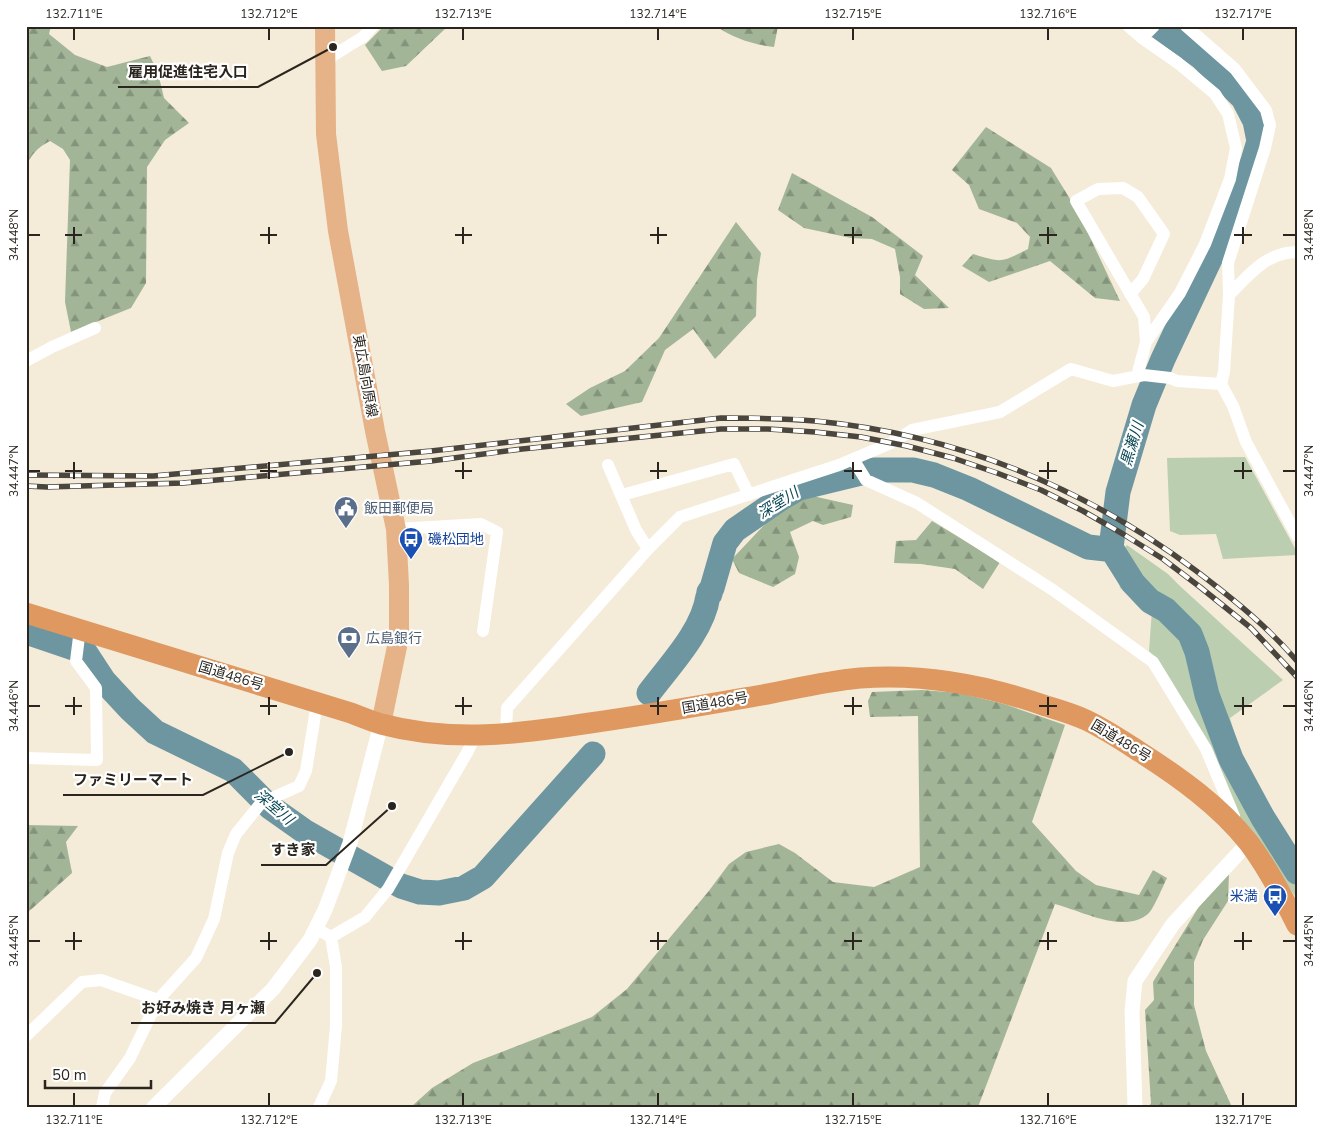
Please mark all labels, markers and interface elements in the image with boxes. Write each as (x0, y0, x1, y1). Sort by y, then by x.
text: 132.711°E (45, 6, 103, 22)
text: 132.712°E (240, 6, 298, 22)
text: 132.713°E (434, 6, 492, 22)
text: 132.714°E (629, 6, 687, 22)
text: 132.715°E (824, 6, 882, 22)
text: 132.716°E (1019, 6, 1077, 22)
text: 132.717°E (1214, 6, 1272, 22)
callout: 雇用促進住宅入口 (118, 57, 258, 87)
text: 雇用促進住宅入口 (128, 62, 248, 82)
text: 34.448°N (6, 209, 22, 261)
text: 34.448°N (1301, 209, 1317, 261)
street label: 東広島向原線 (348, 333, 382, 419)
water label: 黒瀬川 (1116, 418, 1149, 468)
text: 34.447°N (6, 445, 22, 497)
text: 34.447°N (1301, 445, 1317, 497)
water label: 深堂川 (754, 482, 804, 523)
public building icon: 飯田郵便局 (333, 495, 359, 529)
place label: 飯田郵便局 (364, 499, 434, 518)
bus stop icon: 磯松団地 (398, 526, 424, 560)
place label: 磯松団地 (428, 530, 484, 549)
bank icon: 広島銀行 (336, 625, 362, 659)
place label: 広島銀行 (366, 629, 422, 648)
street label: 国道486号 (196, 657, 266, 695)
text: 34.446°N (6, 680, 22, 732)
text: 34.446°N (1301, 680, 1317, 732)
street label: 国道486号 (680, 688, 750, 718)
street label: 国道486号 (1087, 716, 1155, 766)
callout: ファミリーマート (63, 765, 203, 795)
text: ファミリーマート (73, 770, 193, 790)
water label: 深堂川 (250, 785, 299, 830)
callout: すき家 (261, 835, 326, 865)
text: すき家 (270, 840, 316, 860)
bus stop icon: 米満 (1262, 883, 1288, 917)
place label: 米満 (1230, 887, 1258, 906)
text: 34.445°N (6, 915, 22, 967)
text: 34.445°N (1301, 915, 1317, 967)
callout: お好み焼き 月ヶ瀬 (131, 993, 275, 1023)
text: お好み焼き 月ヶ瀬 (141, 998, 265, 1018)
scale bar (45, 1058, 151, 1090)
text: 50 m (52, 1065, 87, 1085)
text: 132.711°E (45, 1112, 103, 1128)
text: 132.712°E (240, 1112, 298, 1128)
text: 132.713°E (434, 1112, 492, 1128)
text: 132.714°E (629, 1112, 687, 1128)
text: 132.715°E (824, 1112, 882, 1128)
text: 132.716°E (1019, 1112, 1077, 1128)
text: 132.717°E (1214, 1112, 1272, 1128)

